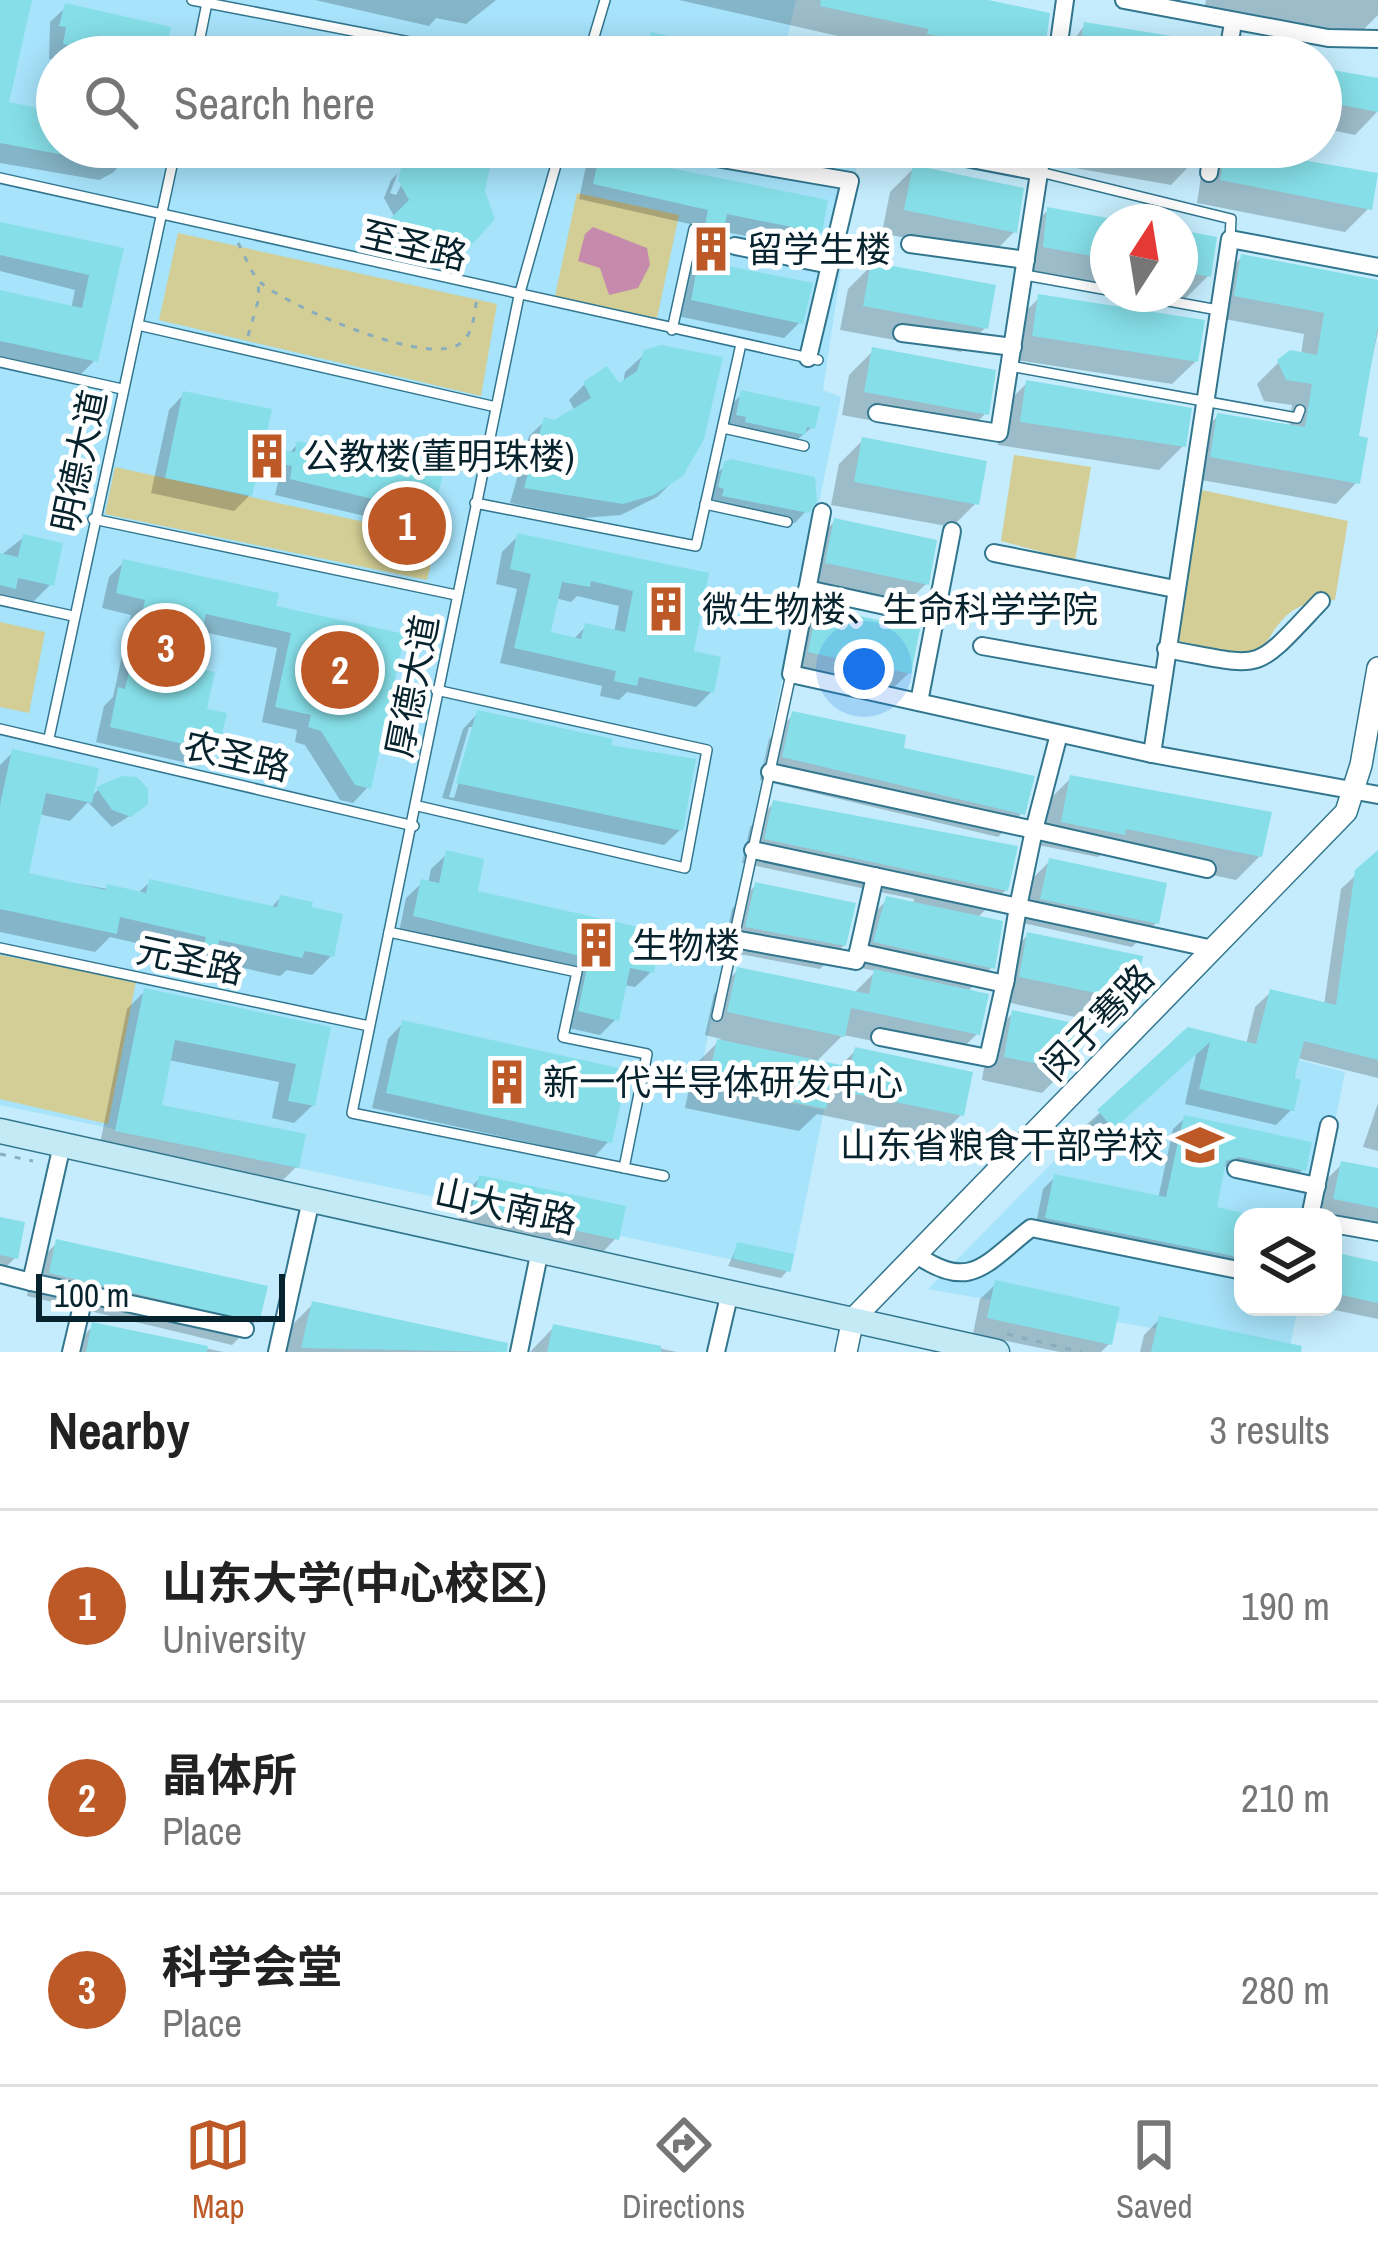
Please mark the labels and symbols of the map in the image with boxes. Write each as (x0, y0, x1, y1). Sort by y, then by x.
north arrow (1090, 204, 1198, 312)
street label: 至圣路 (356, 209, 472, 281)
building icon: 留学生楼 (686, 224, 736, 274)
place label: 留学生楼 (747, 225, 891, 273)
street label: 明德大道 (41, 386, 117, 536)
building icon: 公教楼(董明珠楼) (242, 431, 292, 481)
place label: 公教楼(董明珠楼) (303, 432, 575, 480)
pin: 1 (368, 481, 446, 571)
building icon: 微生物楼、生命科学学院 (641, 584, 691, 634)
place label: 微生物楼、生命科学学院 (702, 585, 1098, 633)
pin: 3 (127, 603, 205, 693)
street label: 厚德大道 (375, 611, 449, 761)
pin: 2 (301, 625, 379, 715)
your location (834, 639, 894, 699)
street label: 农圣路 (179, 720, 295, 792)
building icon: 生物楼 (571, 920, 621, 970)
place label: 生物楼 (632, 921, 740, 969)
street label: 元圣路 (132, 925, 248, 995)
street label: 闵子骞路 (1030, 954, 1164, 1090)
building icon: 新一代半导体研发中心 (482, 1057, 532, 1107)
place label: 新一代半导体研发中心 (543, 1058, 903, 1106)
school or university icon: 山东省粮食干部学校 (1175, 1120, 1225, 1170)
place label: 山东省粮食干部学校 (840, 1121, 1164, 1169)
street label: 山大南路 (431, 1168, 581, 1244)
scale bar (36, 1268, 285, 1321)

